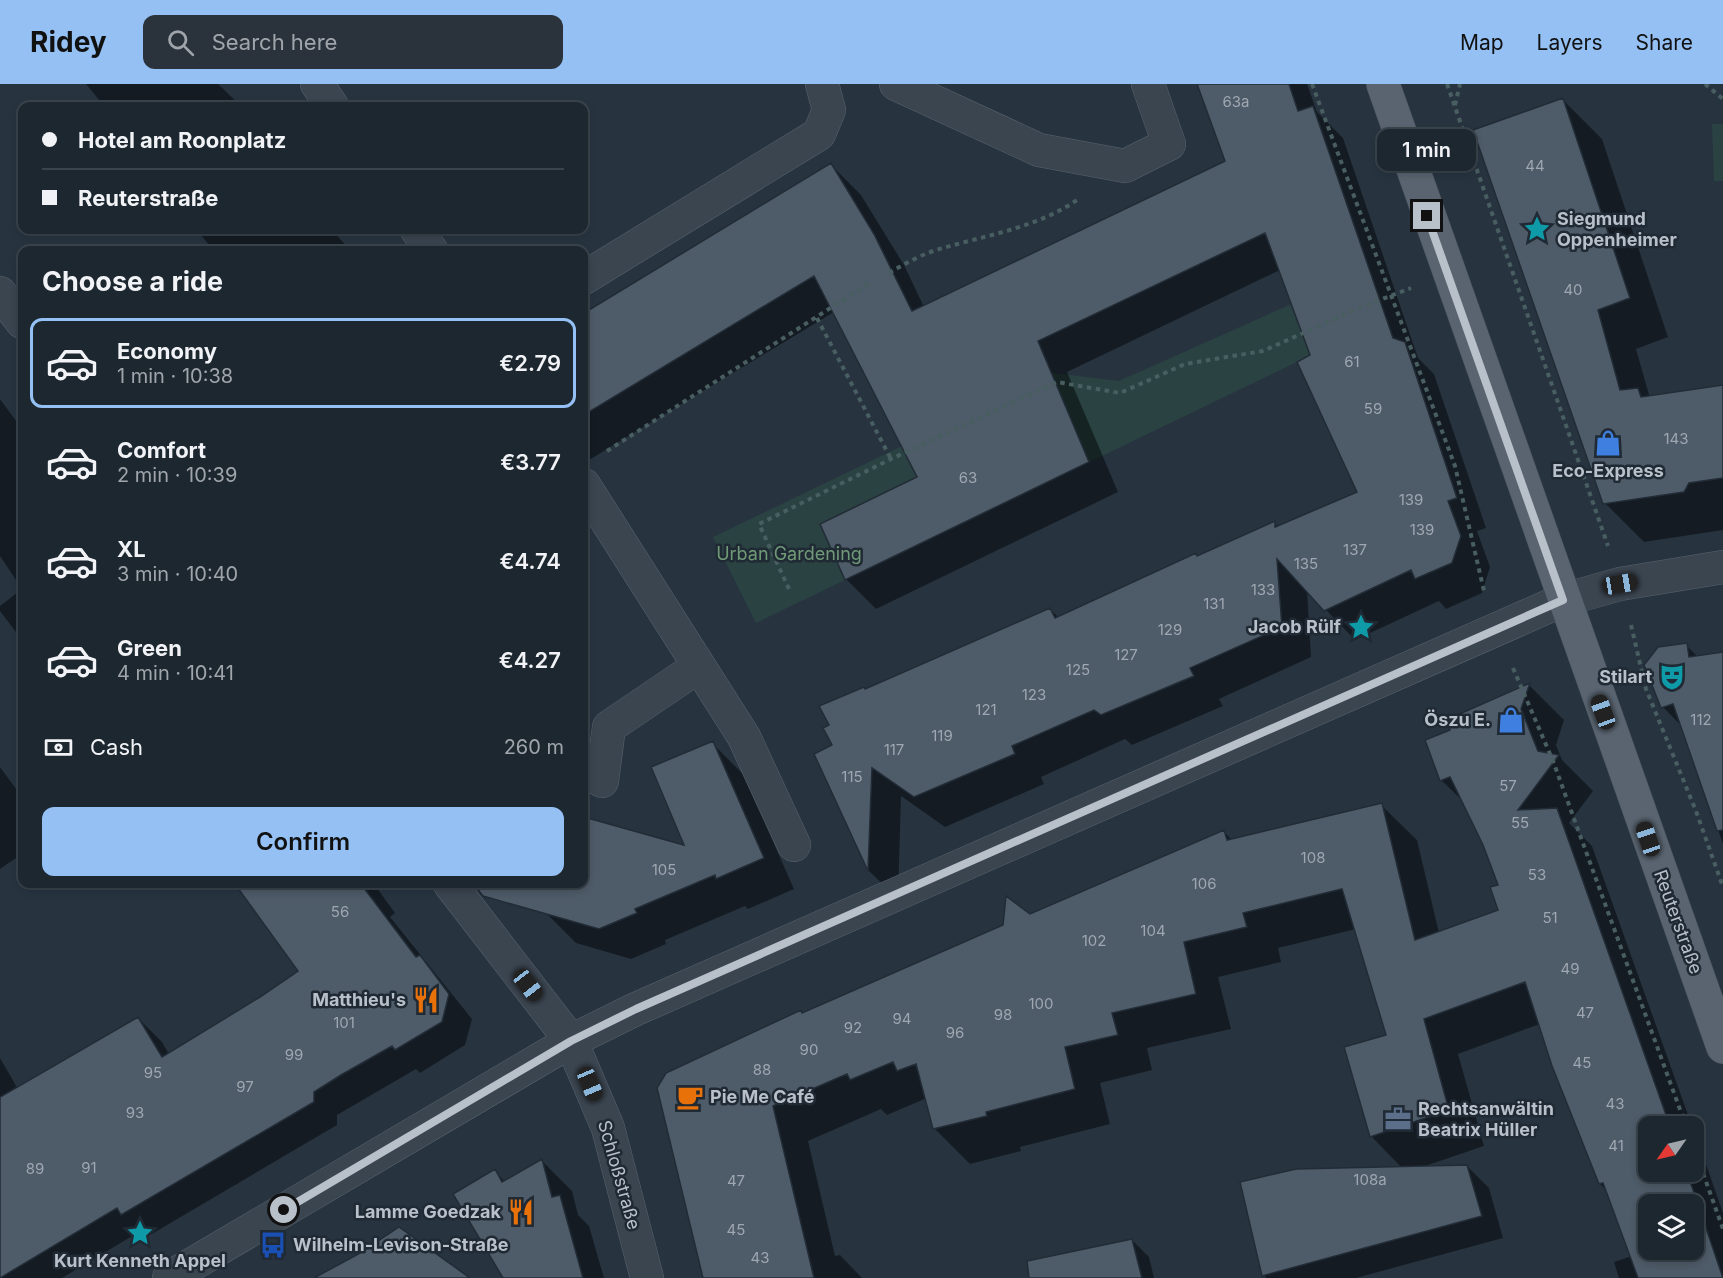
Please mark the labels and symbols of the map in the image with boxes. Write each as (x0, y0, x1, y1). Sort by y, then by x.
house number: 63a (1223, 92, 1250, 111)
callout: 1 min (1378, 129, 1476, 171)
house number: 44 (1525, 156, 1545, 175)
route end (1413, 202, 1440, 229)
place label: Siegmund Oppenheimer (1557, 208, 1677, 250)
place icon: Siegmund Oppenheimer (1522, 214, 1552, 244)
house number: 40 (1563, 280, 1583, 299)
house number: 61 (1344, 352, 1360, 371)
house number: 59 (1364, 399, 1382, 418)
shop icon: Eco-Express (1593, 428, 1623, 458)
house number: 143 (1663, 429, 1689, 448)
place label: Eco-Express (1552, 460, 1664, 481)
house number: 63 (959, 468, 977, 487)
house number: 139 (1399, 490, 1423, 509)
house number: 139 (1410, 520, 1434, 539)
house number: 137 (1343, 540, 1367, 559)
park label: Urban Gardening (716, 543, 862, 564)
house number: 135 (1294, 554, 1318, 573)
car (1601, 572, 1639, 596)
house number: 133 (1251, 580, 1275, 599)
house number: 131 (1203, 594, 1225, 613)
place icon: Jacob Rülf (1346, 612, 1376, 642)
place label: Jacob Rülf (1248, 616, 1341, 637)
house number: 129 (1158, 620, 1182, 639)
house number: 127 (1114, 645, 1138, 664)
house number: 125 (1066, 660, 1090, 679)
theatre icon: Stilart (1657, 662, 1687, 692)
place label: Stilart (1599, 666, 1652, 687)
house number: 123 (1022, 685, 1046, 704)
car (1588, 692, 1618, 732)
house number: 121 (975, 700, 997, 719)
shop icon: Öszu E. (1496, 705, 1526, 735)
place label: Öszu E. (1424, 709, 1491, 730)
house number: 112 (1690, 710, 1712, 729)
house number: 119 (931, 726, 953, 745)
house number: 117 (884, 740, 904, 759)
house number: 115 (841, 767, 863, 786)
house number: 57 (1499, 776, 1517, 795)
house number: 55 (1511, 813, 1529, 832)
car (1634, 819, 1662, 859)
house number: 108 (1301, 848, 1325, 867)
house number: 105 (652, 860, 676, 879)
house number: 53 (1528, 865, 1546, 884)
street label: Reuterstraße (1650, 867, 1707, 977)
house number: 106 (1192, 874, 1216, 893)
house number: 56 (331, 902, 349, 921)
house number: 51 (1542, 908, 1558, 927)
house number: 104 (1140, 921, 1166, 940)
house number: 102 (1082, 931, 1106, 950)
house number: 49 (1561, 959, 1580, 978)
car (510, 965, 546, 1005)
restaurant icon: Matthieu's (411, 985, 441, 1015)
place label: Matthieu's (312, 989, 406, 1010)
house number: 100 (1028, 994, 1054, 1013)
house number: 47 (1576, 1003, 1594, 1022)
house number: 98 (994, 1005, 1012, 1024)
house number: 94 (893, 1009, 912, 1028)
house number: 101 (333, 1013, 355, 1032)
house number: 92 (844, 1018, 862, 1037)
house number: 96 (946, 1023, 964, 1042)
house number: 90 (800, 1040, 818, 1059)
house number: 99 (285, 1045, 303, 1064)
house number: 45 (1573, 1053, 1591, 1072)
house number: 88 (753, 1060, 771, 1079)
house number: 95 (144, 1063, 162, 1082)
car (575, 1064, 605, 1104)
house number: 97 (236, 1077, 254, 1096)
cafe icon: Pie Me Café (675, 1082, 705, 1112)
place label: Pie Me Café (710, 1086, 815, 1107)
house number: 43 (1606, 1094, 1624, 1113)
place label: Rechtsanwältin Beatrix Hüller (1418, 1098, 1554, 1140)
house number: 93 (126, 1103, 144, 1122)
office icon: Rechtsanwältin Beatrix Hüller (1383, 1104, 1413, 1134)
north arrow (1638, 1116, 1704, 1182)
street label: Schloßstraße (594, 1118, 645, 1232)
house number: 41 (1608, 1136, 1624, 1155)
house number: 91 (81, 1158, 97, 1177)
house number: 89 (26, 1159, 44, 1178)
house number: 108a (1353, 1170, 1387, 1189)
house number: 47 (727, 1171, 745, 1190)
route start (270, 1196, 297, 1223)
restaurant icon: Lamme Goedzak (506, 1197, 536, 1227)
place label: Lamme Goedzak (355, 1201, 502, 1222)
place icon: Kurt Kenneth Appel (125, 1218, 155, 1248)
house number: 45 (727, 1220, 745, 1239)
bus stop icon: Wilhelm-Levison-Straße (258, 1230, 288, 1260)
place label: Wilhelm-Levison-Straße (293, 1234, 509, 1255)
house number: 43 (751, 1248, 769, 1267)
place label: Kurt Kenneth Appel (54, 1250, 226, 1271)

